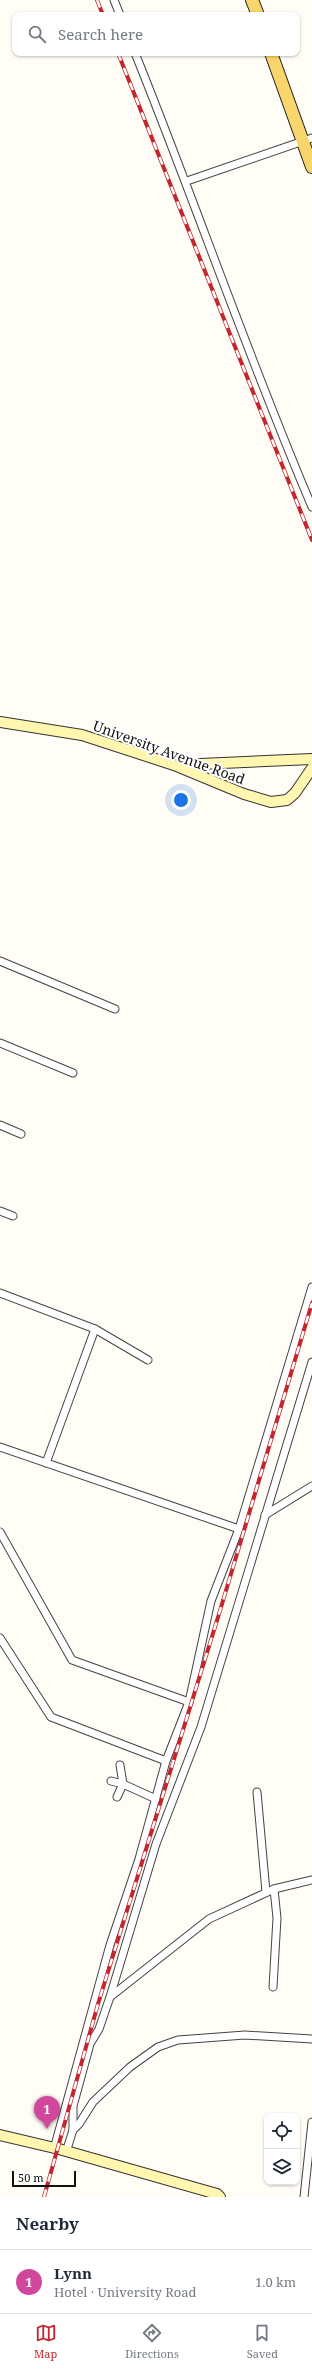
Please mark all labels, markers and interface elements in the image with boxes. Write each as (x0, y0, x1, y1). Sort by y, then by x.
search box (12, 12, 300, 56)
icon: search (26, 23, 48, 45)
text: Search here (58, 24, 143, 44)
street label: University Avenue Road (90, 716, 248, 788)
your location (171, 790, 191, 810)
pin: 1 (34, 2096, 60, 2129)
map controls (264, 2113, 300, 2185)
button: locate (264, 2113, 300, 2149)
button: layers (264, 2149, 300, 2185)
scale bar (12, 2169, 76, 2188)
text: 50 m (18, 2170, 44, 2185)
text: Nearby (16, 2212, 79, 2235)
text: Lynn (54, 2263, 92, 2283)
text: 1 (25, 2273, 33, 2291)
text: 1.0 km (255, 2273, 296, 2291)
text: Hotel · University Road (54, 2283, 197, 2301)
tab: Map (34, 2322, 57, 2361)
tab: Directions (125, 2322, 179, 2361)
tab: Saved (247, 2322, 278, 2361)

